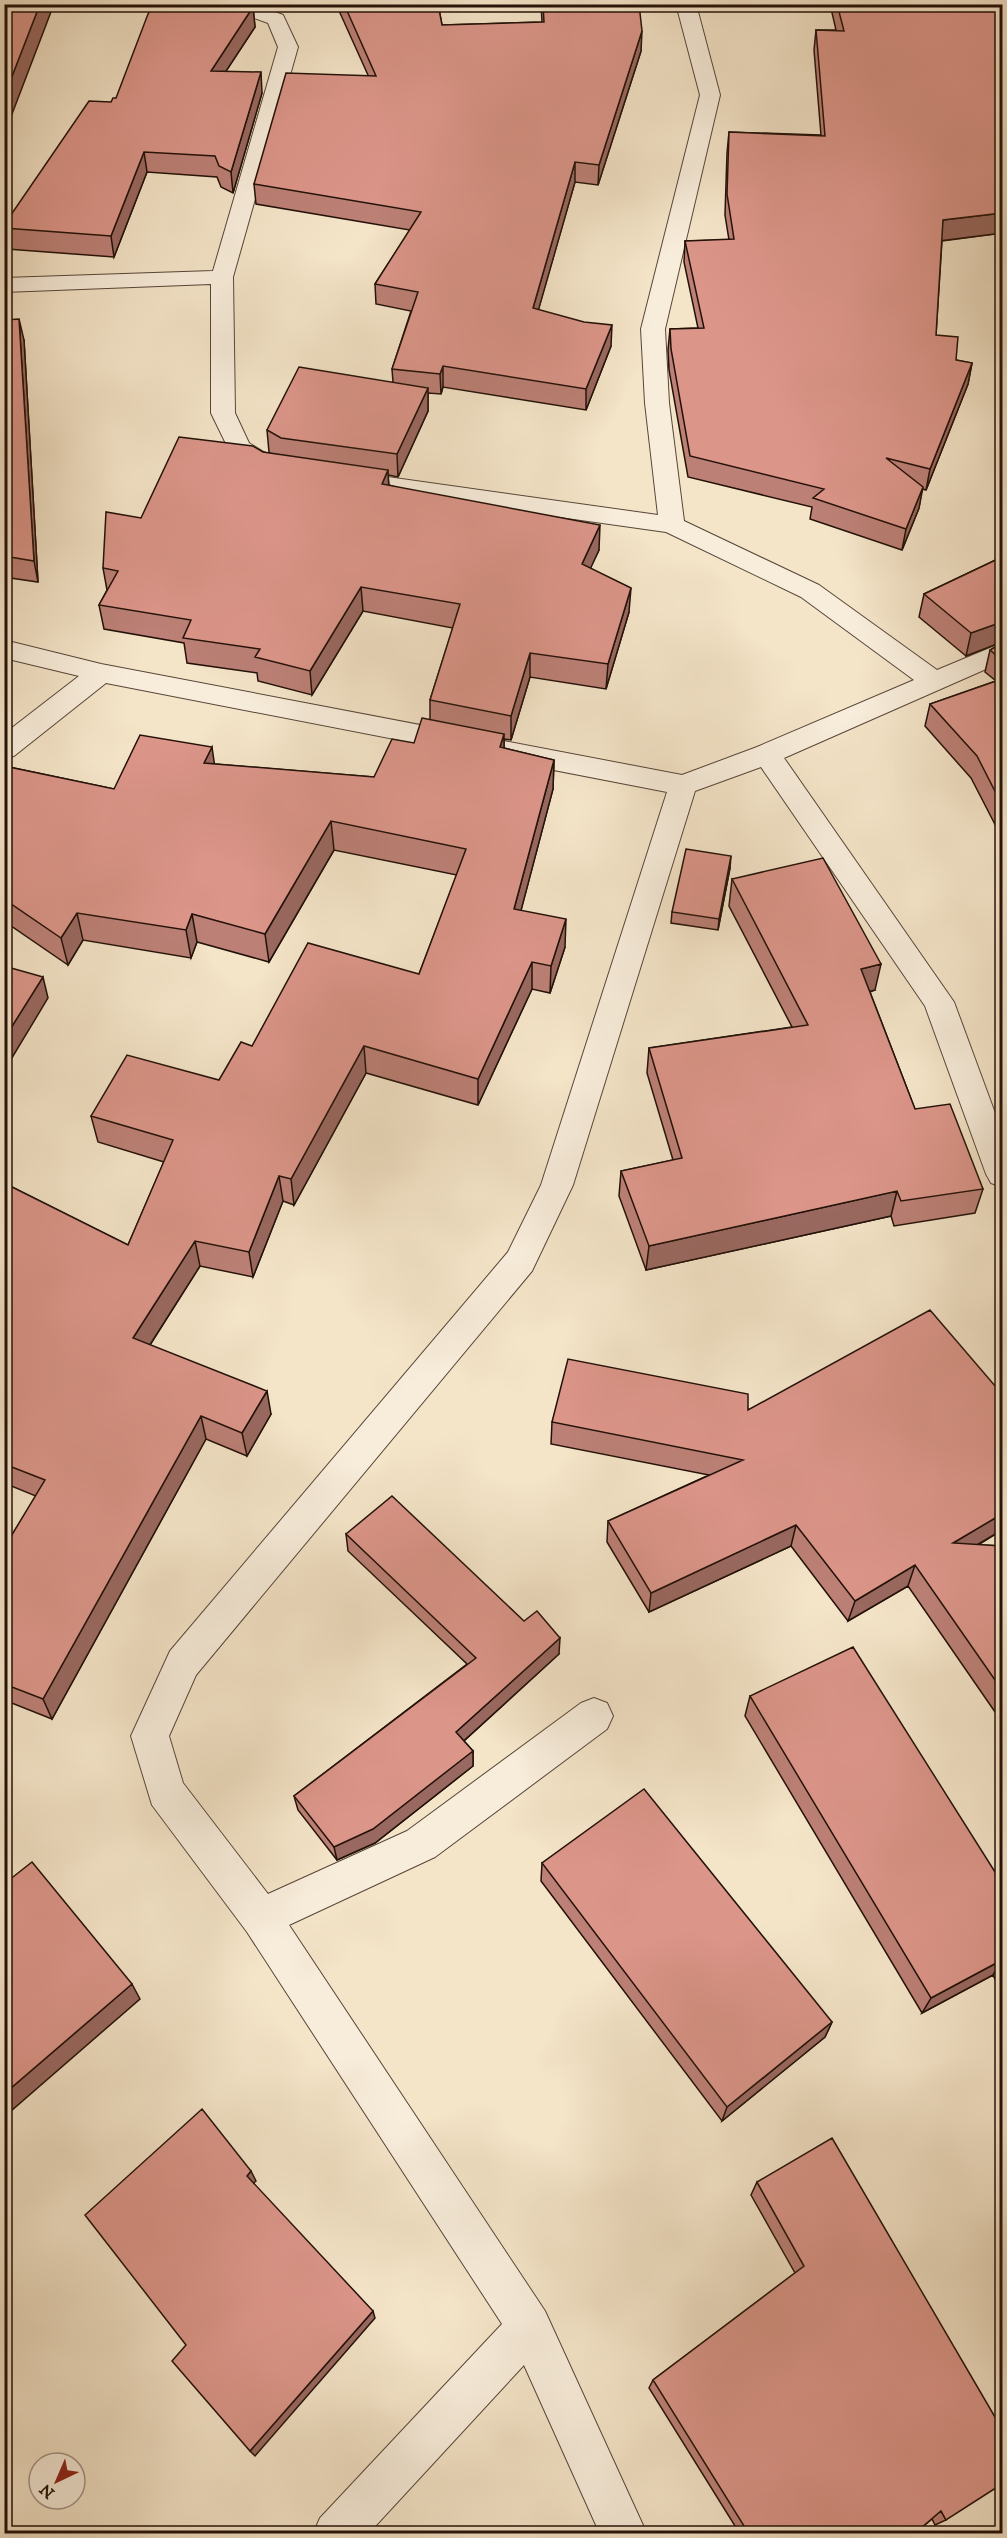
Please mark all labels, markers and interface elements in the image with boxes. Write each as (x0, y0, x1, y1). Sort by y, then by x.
north arrow (27, 2451, 87, 2511)
text: N (36, 2479, 59, 2503)

